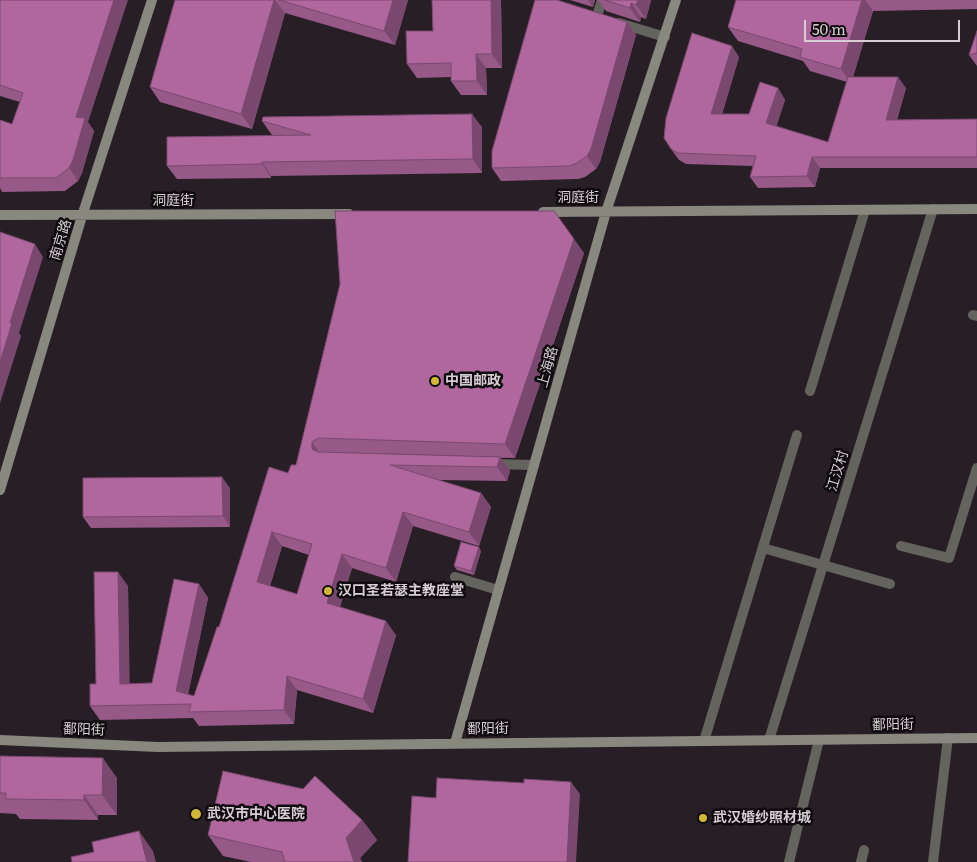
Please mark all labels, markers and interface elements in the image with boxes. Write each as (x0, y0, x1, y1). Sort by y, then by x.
scale bar (807, 10, 963, 42)
text: 50 m (812, 17, 846, 40)
street label: 洞庭街 (557, 190, 599, 206)
street label: 洞庭街 (152, 193, 194, 209)
street label: 南京路 (47, 217, 75, 263)
street label: 上海路 (534, 344, 562, 390)
place label: 中国邮政 (445, 373, 501, 389)
marker: 中国邮政 (429, 375, 441, 387)
street label: 江汉村 (824, 448, 852, 494)
place label: 汉口圣若瑟主教座堂 (338, 583, 464, 599)
marker: 汉口圣若瑟主教座堂 (322, 585, 334, 597)
street label: 鄱阳街 (872, 716, 914, 734)
street label: 鄱阳街 (467, 720, 509, 738)
street label: 鄱阳街 (63, 721, 105, 739)
place label: 武汉市中心医院 (207, 806, 305, 822)
marker: 武汉市中心医院 (189, 807, 203, 821)
place label: 武汉婚纱照材城 (713, 810, 811, 826)
marker: 武汉婚纱照材城 (697, 812, 709, 824)

